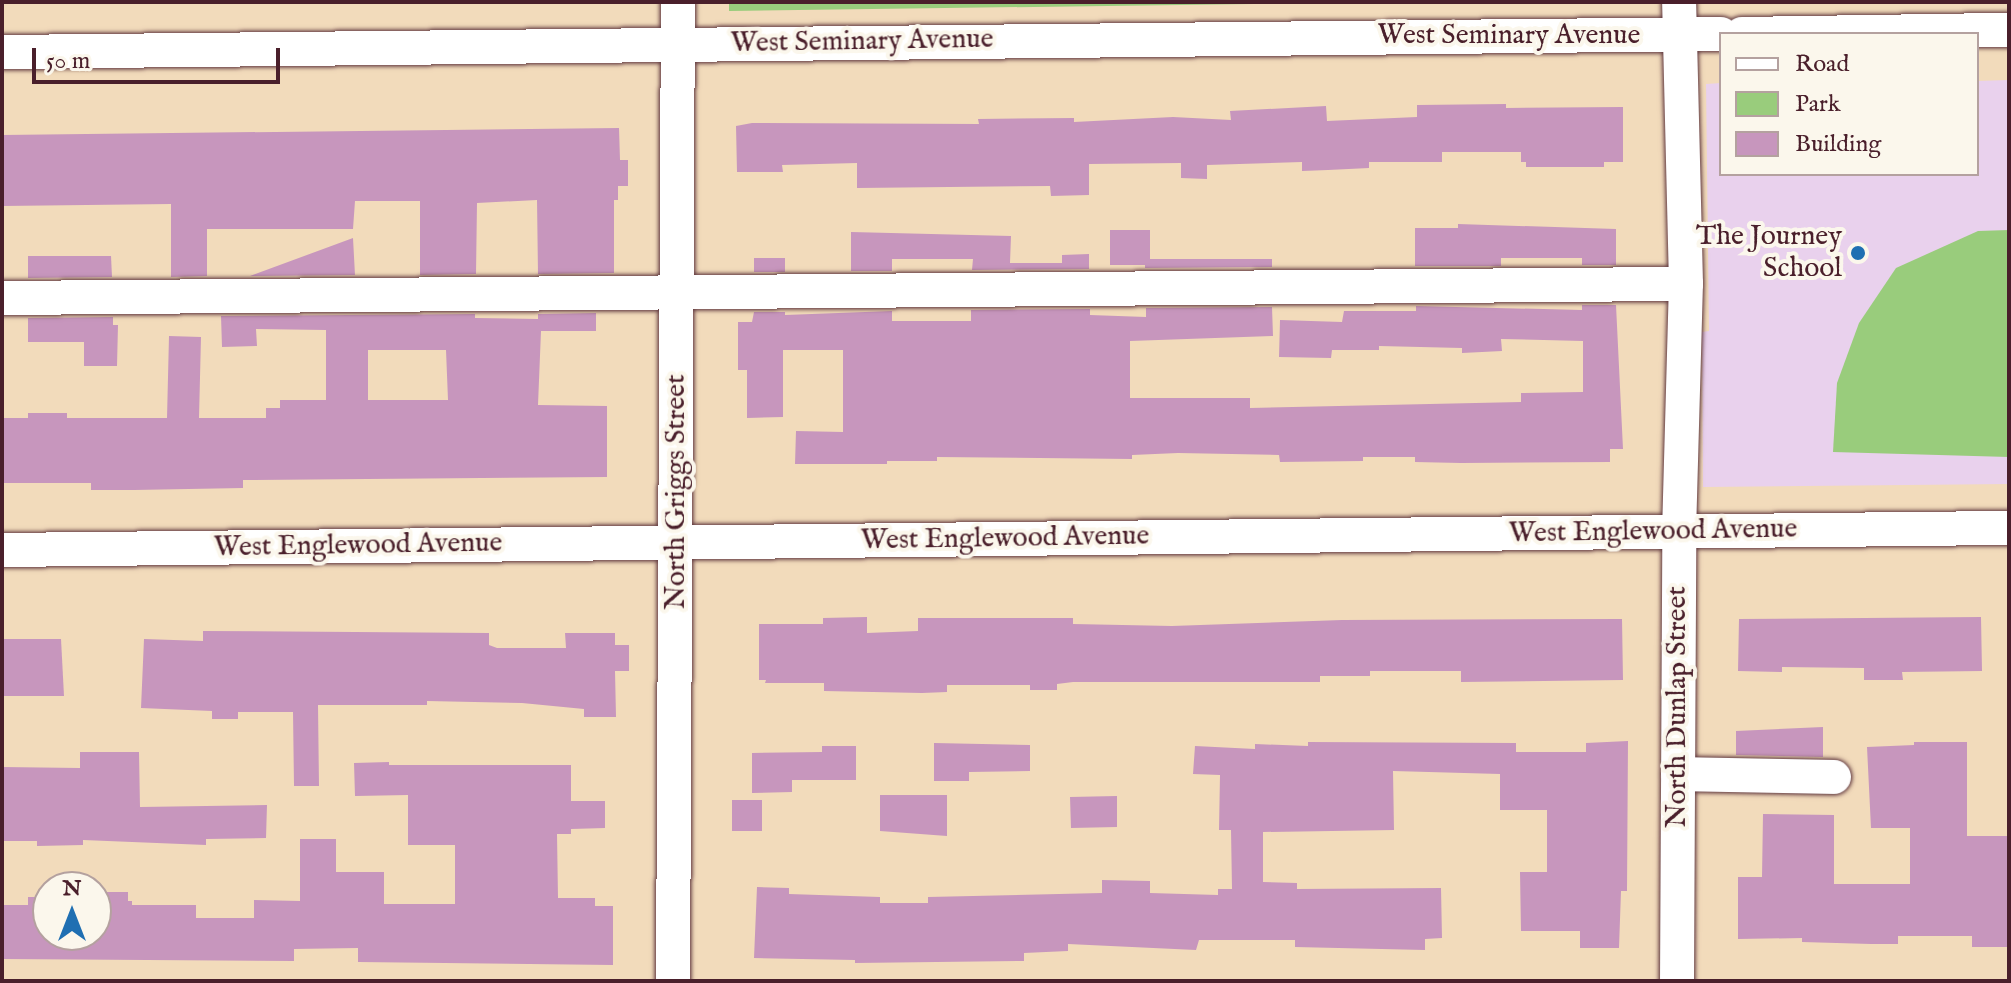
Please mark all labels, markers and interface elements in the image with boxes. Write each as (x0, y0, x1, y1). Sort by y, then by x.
street label: West Seminary Avenue (1378, 19, 1640, 53)
street label: West Seminary Avenue (730, 23, 994, 61)
scale bar (36, 32, 284, 82)
legend (1719, 32, 1979, 176)
text: 50 m (46, 46, 90, 77)
text: Road (1795, 49, 1849, 80)
text: Park (1795, 89, 1841, 120)
text: Building (1795, 129, 1881, 160)
place label: The Journey School (1696, 220, 1842, 286)
marker: The Journey School (1849, 244, 1867, 262)
street label: North Griggs Street (660, 374, 694, 610)
street label: West Englewood Avenue (1508, 513, 1798, 551)
street label: West Englewood Avenue (860, 520, 1150, 558)
street label: West Englewood Avenue (213, 527, 503, 565)
street label: North Dunlap Street (1661, 586, 1695, 828)
north arrow (32, 871, 112, 951)
text: N (62, 875, 82, 903)

